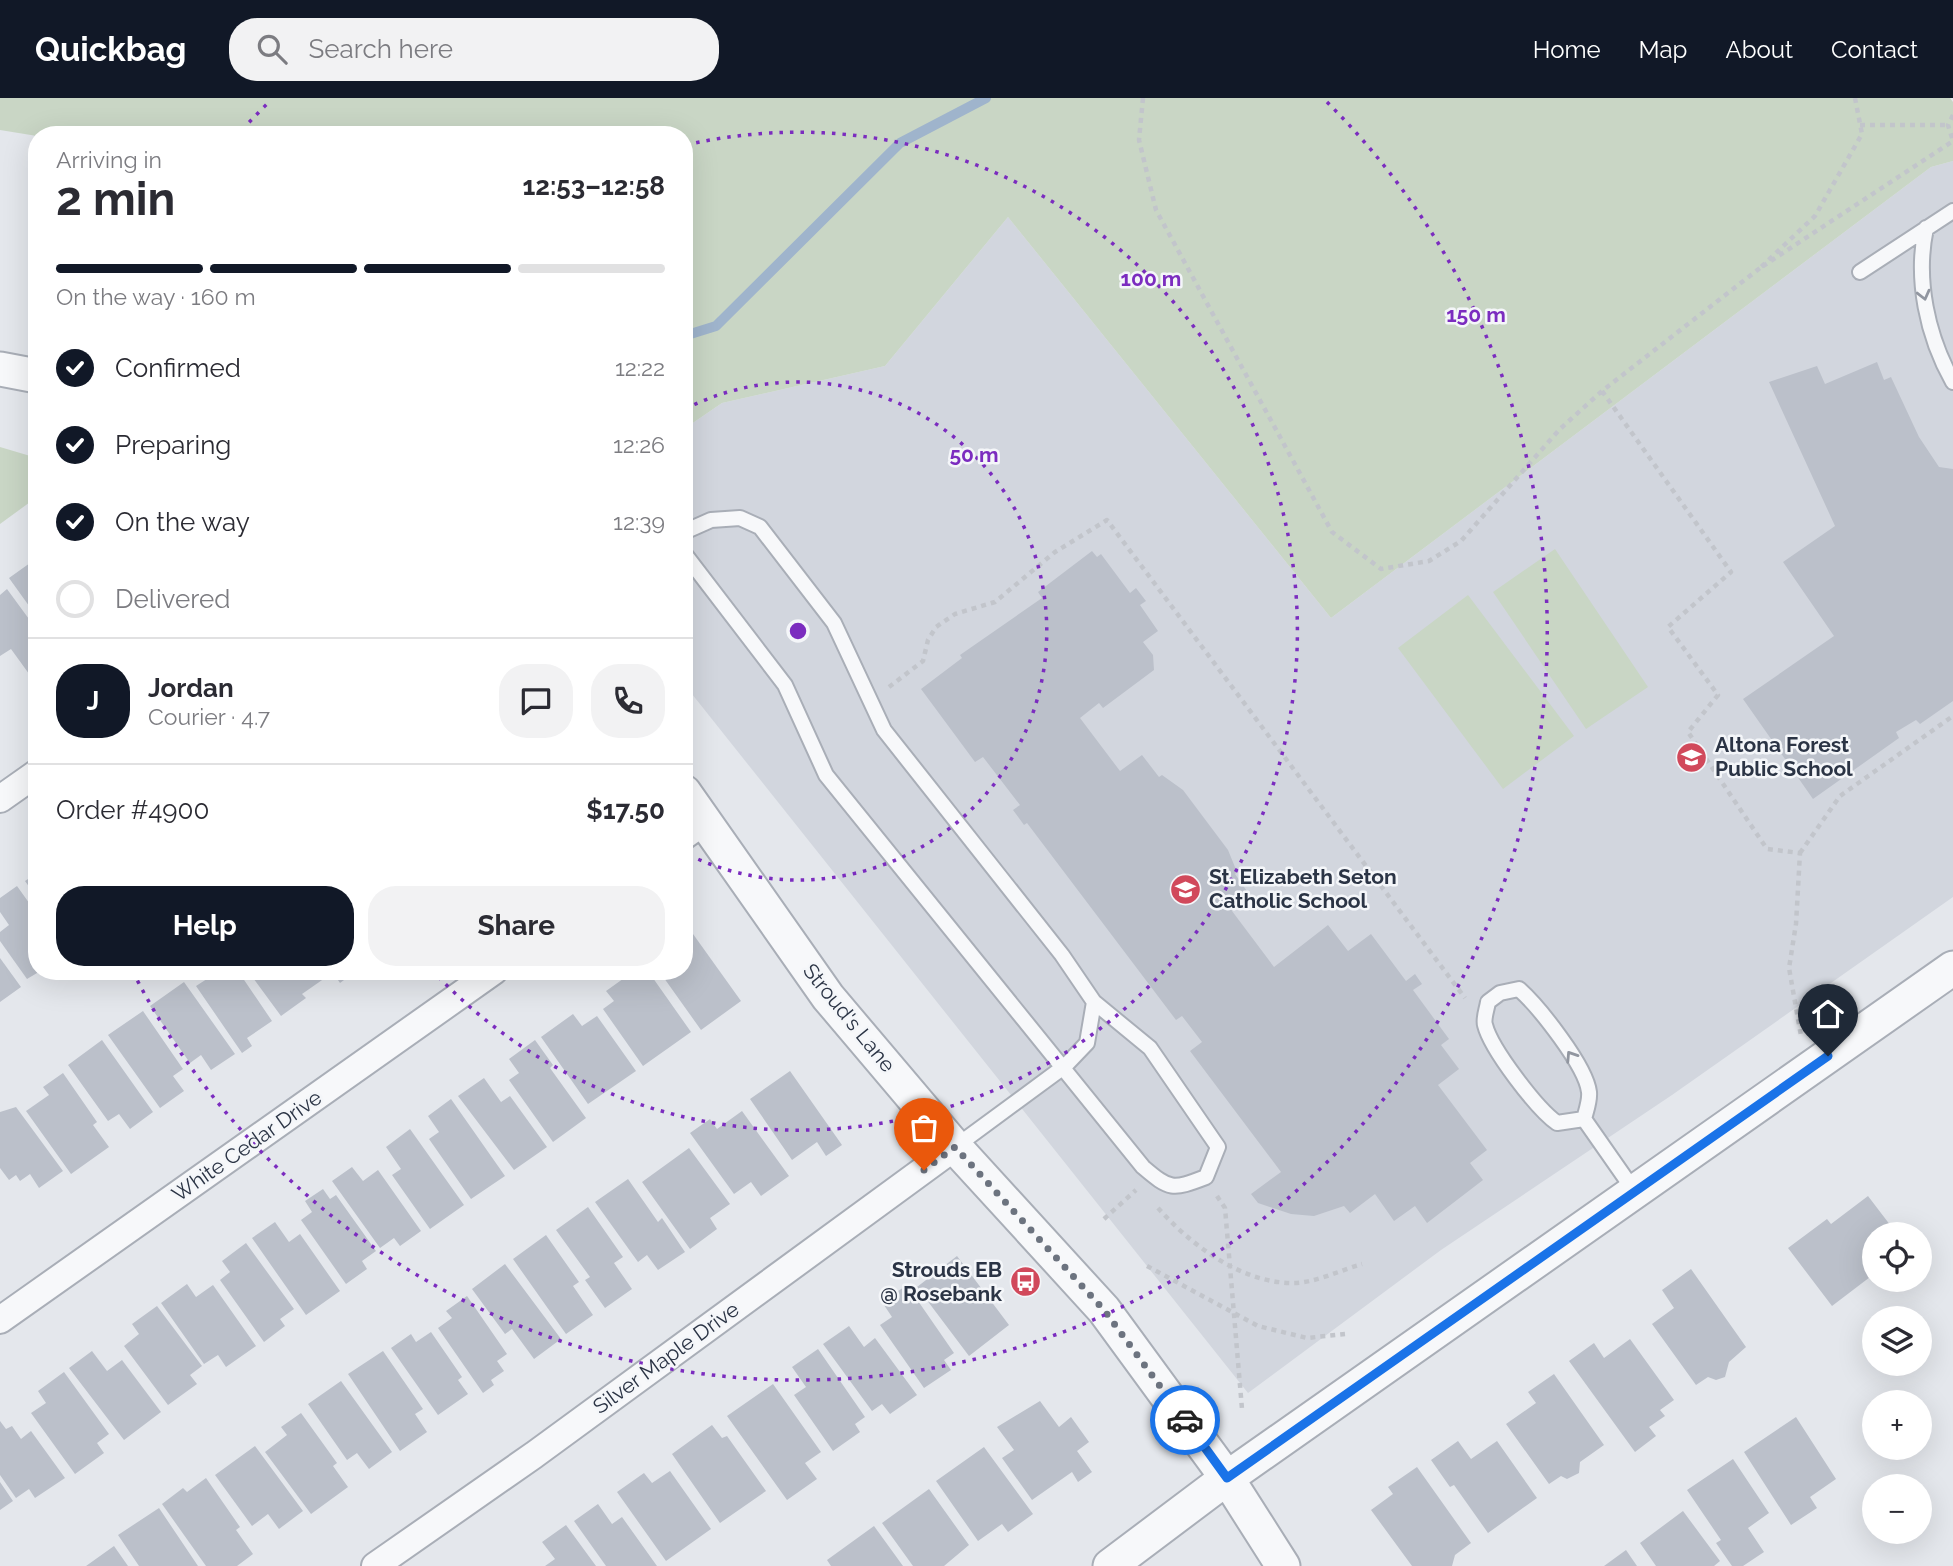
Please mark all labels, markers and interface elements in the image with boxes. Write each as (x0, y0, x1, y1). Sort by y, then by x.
search box (229, 18, 719, 81)
text: Quickbag (35, 30, 187, 69)
icon: search (253, 30, 291, 68)
text: Search here (309, 34, 453, 64)
text: Home (1533, 35, 1601, 64)
text: Map (1639, 35, 1687, 64)
text: About (1725, 35, 1793, 64)
text: Contact (1831, 35, 1918, 64)
text: Arriving in (56, 146, 162, 173)
text: 12:53–12:58 (522, 171, 665, 201)
text: 2 min (56, 172, 175, 226)
text: 100 m (1121, 266, 1181, 291)
text: On the way · 160 m (56, 283, 256, 310)
one-way arrow (1916, 289, 1930, 301)
text: 150 m (1446, 302, 1506, 327)
icon: check (56, 349, 94, 387)
text: Confirmed (115, 353, 241, 383)
text: 12:22 (615, 354, 665, 381)
icon: check (56, 426, 94, 464)
text: Preparing (115, 430, 231, 460)
text: 12:26 (613, 431, 665, 458)
text: 50 m (949, 442, 999, 467)
icon: check (56, 503, 94, 541)
text: On the way (115, 507, 250, 537)
text: 12:39 (613, 508, 665, 535)
text: Delivered (115, 584, 230, 614)
centre of rings (786, 619, 810, 643)
button: chat (499, 664, 573, 738)
button: phone (591, 664, 665, 738)
text: Jordan (148, 673, 234, 703)
text: J (87, 686, 99, 716)
text: Courier · 4.7 (148, 703, 270, 730)
place label: Altona Forest Public School (1715, 732, 1853, 781)
school or university icon: Altona Forest Public School (1675, 740, 1709, 774)
text: Order #4900 (56, 795, 209, 825)
text: $17.50 (586, 795, 665, 825)
place label: St. Elizabeth Seton Catholic School (1209, 864, 1397, 913)
school or university icon: St. Elizabeth Seton Catholic School (1169, 872, 1203, 906)
button: Help (56, 886, 354, 966)
button: Share (368, 886, 665, 966)
street label: Stroud's Lane (798, 958, 901, 1077)
pin (1798, 984, 1858, 1056)
icon: home (1809, 995, 1847, 1033)
one-way arrow (1566, 1051, 1579, 1064)
street label: White Cedar Drive (167, 1085, 326, 1207)
pin (894, 1098, 954, 1170)
icon: bag (905, 1109, 943, 1147)
map controls (1862, 1222, 1932, 1544)
button: locate (1862, 1222, 1932, 1292)
place label: Strouds EB @ Rosebank (880, 1257, 1002, 1306)
bus stop icon: Strouds EB @ Rosebank (1008, 1265, 1042, 1299)
street label: Silver Maple Drive (588, 1296, 744, 1419)
button: layers (1862, 1306, 1932, 1376)
courier (1150, 1385, 1220, 1455)
button: + (1862, 1390, 1932, 1460)
icon: car (1166, 1401, 1204, 1439)
button: − (1862, 1474, 1932, 1544)

